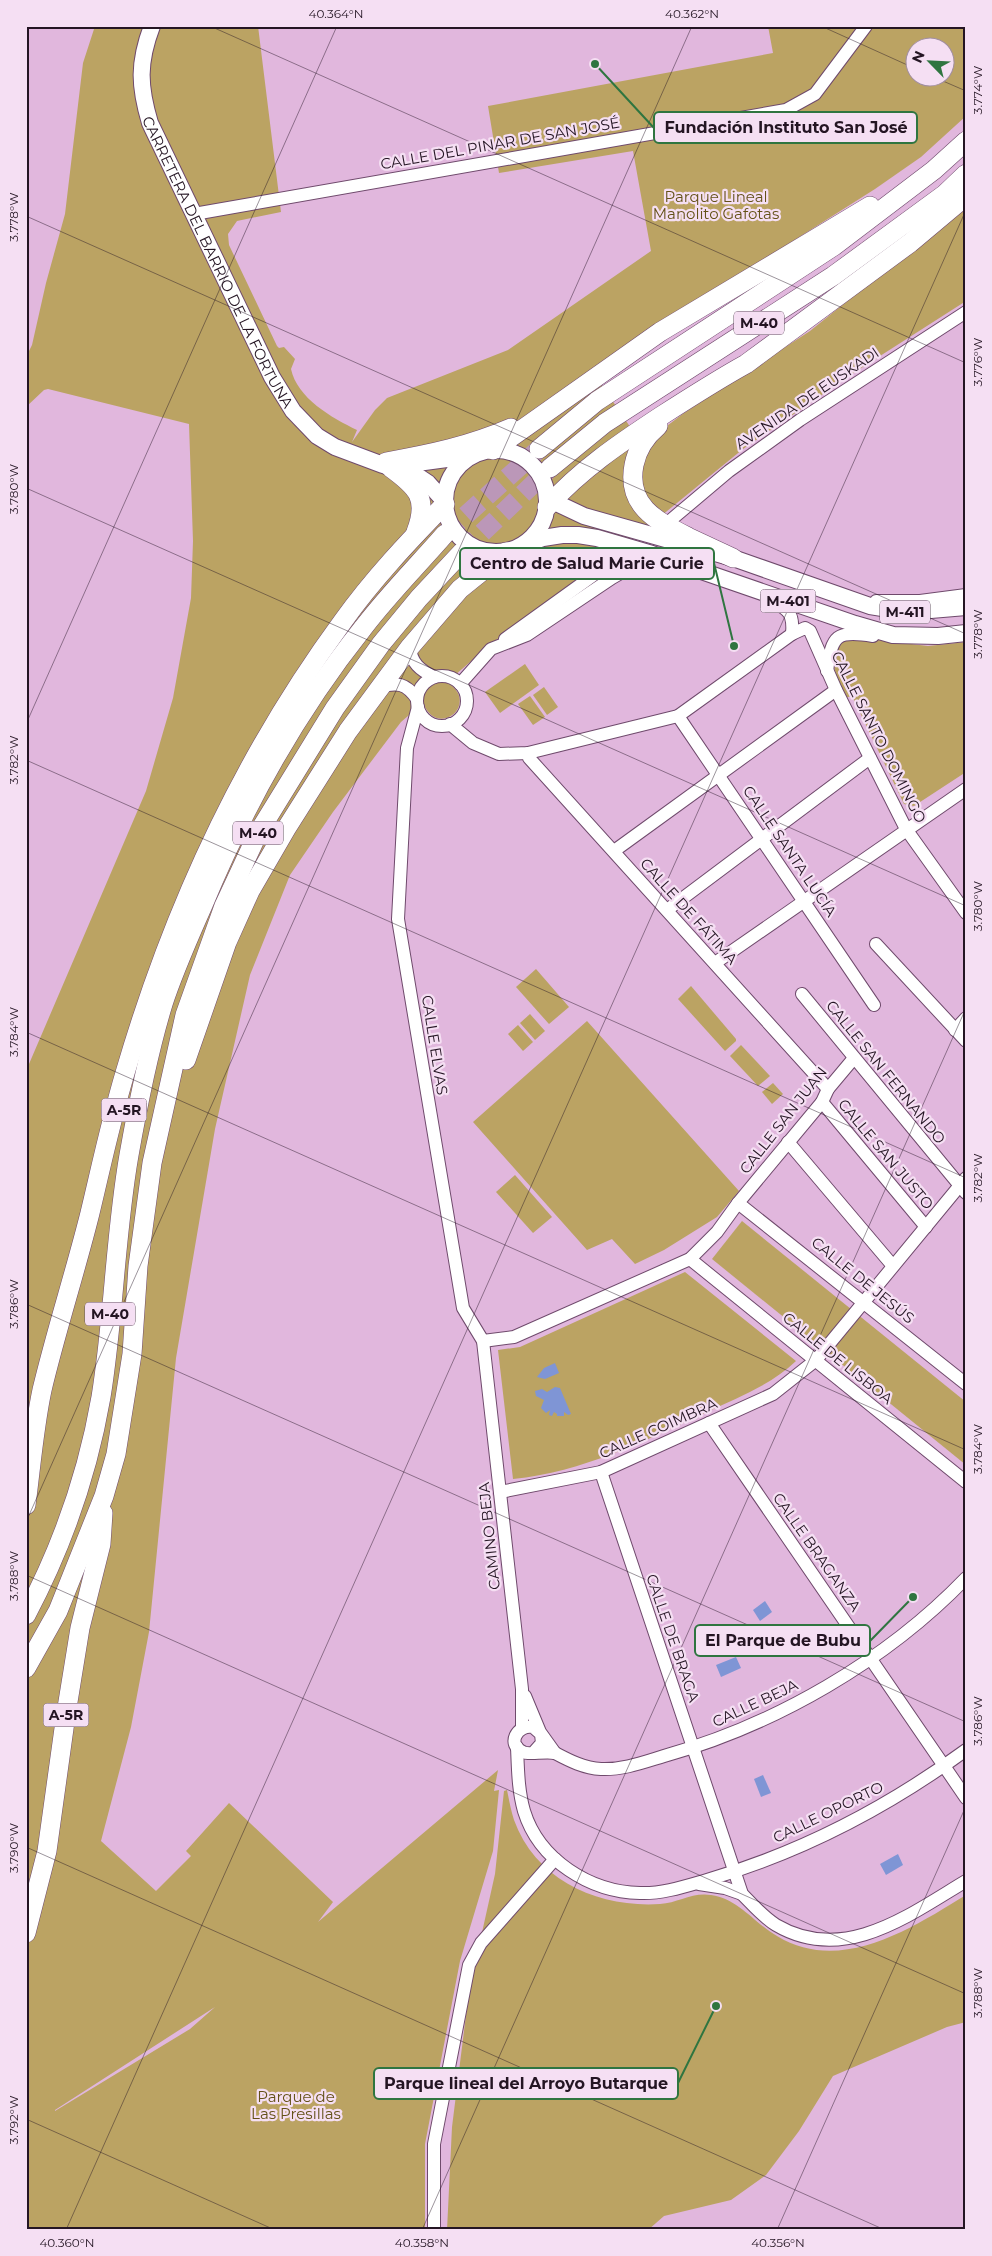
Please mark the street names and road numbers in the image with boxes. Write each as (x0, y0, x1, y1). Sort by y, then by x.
street label: CALLE DEL PINAR DE SAN JOSÉ (379, 113, 621, 173)
street label: CARRETERA DEL BARRIO DE LA FORTUNA (139, 114, 298, 412)
road number: M-40 (734, 312, 784, 334)
street label: AVENIDA DE EUSKADI (731, 343, 883, 453)
road number: M-401 (760, 590, 816, 612)
road number: M-411 (880, 600, 930, 624)
street label: CALLE SANTO DOMINGO (827, 648, 931, 826)
street label: CALLE SANTA LUCÍA (739, 782, 841, 920)
road number: M-40 (233, 821, 283, 844)
street label: CALLE DE FÁTIMA (636, 854, 742, 968)
street label: CALLE ELVAS (418, 994, 452, 1096)
street label: CALLE SAN FERNANDO (822, 996, 950, 1148)
street label: CALLE SAN JUAN (735, 1063, 831, 1177)
street label: CALLE SAN JUSTO (834, 1095, 938, 1213)
road number: A-5R (102, 1098, 146, 1122)
street label: CALLE DE JESÚS (808, 1233, 918, 1327)
road number: M-40 (85, 1302, 135, 1326)
street label: CALLE DE LISBOA (779, 1308, 897, 1408)
street label: CALLE COIMBRA (596, 1393, 720, 1463)
street label: CAMINO BEJA (474, 1481, 504, 1591)
street label: CALLE BRAGANZA (769, 1489, 865, 1615)
street label: CALLE DE BRAGA (642, 1571, 704, 1705)
street label: CALLE BEJA (709, 1675, 801, 1731)
road number: A-5R (44, 1704, 88, 1726)
street label: CALLE OPORTO (770, 1777, 886, 1847)

